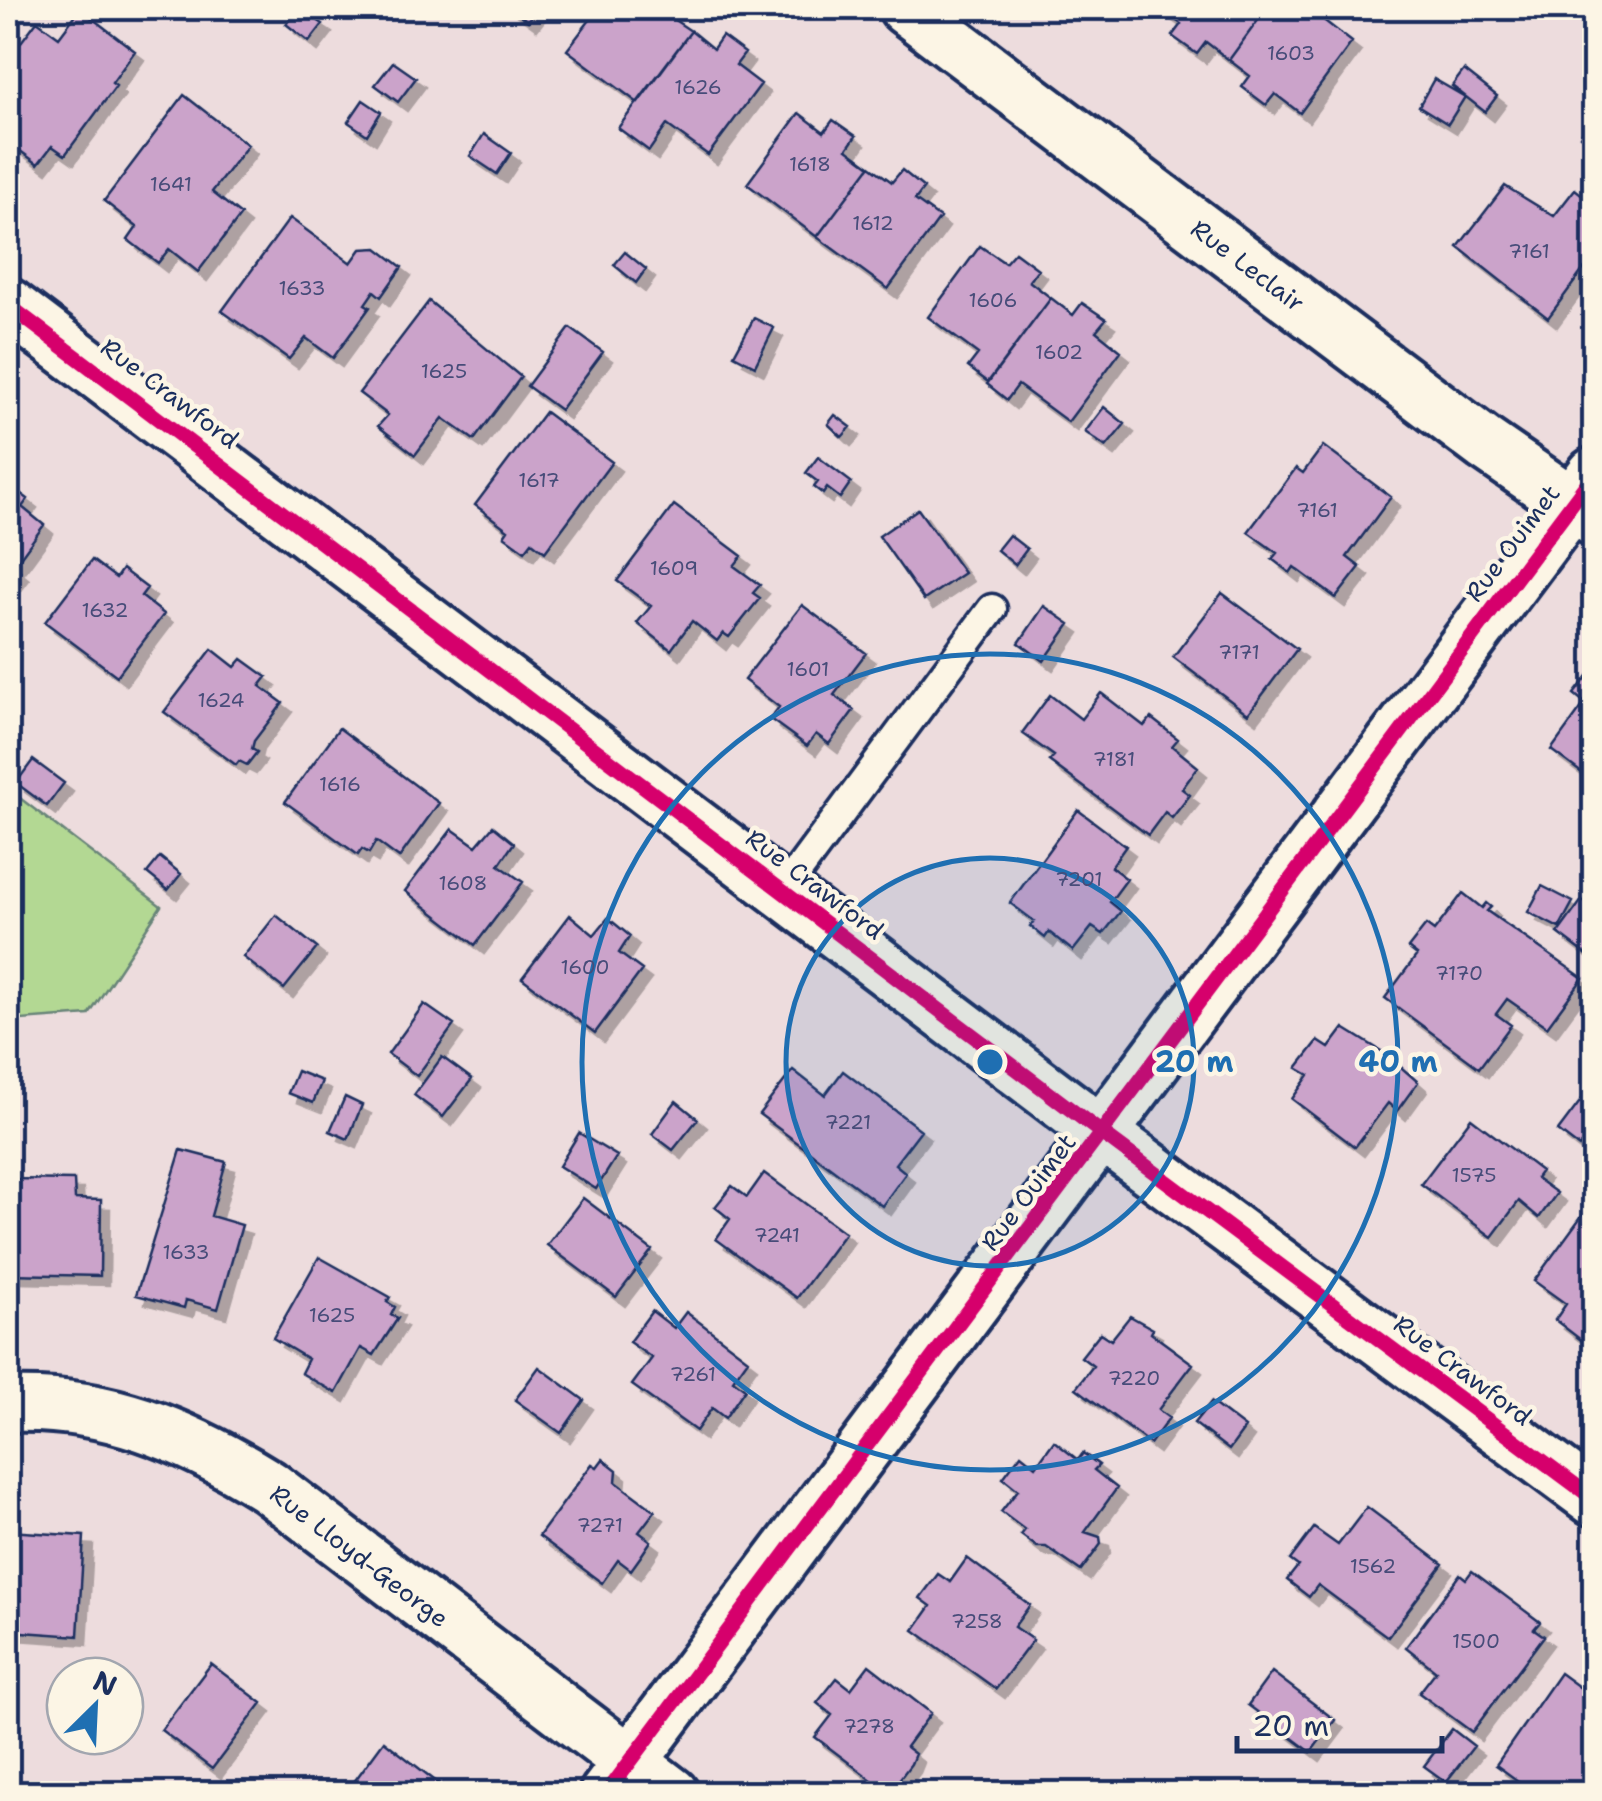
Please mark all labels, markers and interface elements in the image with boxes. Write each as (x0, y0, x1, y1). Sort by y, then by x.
house number: 1603 (1267, 40, 1315, 66)
house number: 1626 (674, 74, 722, 100)
house number: 1618 (789, 151, 831, 177)
house number: 1641 (150, 171, 192, 197)
house number: 1612 (852, 210, 894, 236)
street label: Rue Leclair (1184, 211, 1312, 319)
house number: 7161 (1508, 238, 1550, 264)
house number: 1633 (278, 275, 326, 301)
house number: 1606 (969, 287, 1017, 313)
street label: Rue Crawford (94, 330, 246, 456)
house number: 1602 (1035, 339, 1083, 365)
house number: 1625 (421, 358, 467, 384)
house number: 1617 (518, 467, 560, 493)
street label: Rue Ouimet (1457, 477, 1567, 609)
house number: 7161 (1296, 497, 1338, 523)
house number: 1609 (650, 555, 698, 581)
house number: 1632 (81, 597, 129, 623)
house number: 7171 (1218, 639, 1260, 665)
house number: 1601 (787, 656, 829, 682)
house number: 1624 (197, 687, 245, 713)
house number: 7181 (1093, 746, 1135, 772)
house number: 1616 (319, 771, 361, 797)
street label: Rue Crawford (739, 821, 891, 947)
house number: 7201 (1055, 866, 1103, 892)
house number: 1608 (439, 870, 487, 896)
house number: 1600 (560, 954, 610, 980)
house number: 7170 (1435, 960, 1483, 986)
text: 20 m (1154, 1041, 1234, 1082)
text: 40 m (1358, 1041, 1438, 1082)
centre of rings (972, 1044, 1008, 1080)
house number: 7221 (825, 1109, 871, 1135)
street label: Rue Ouimet (973, 1126, 1083, 1258)
house number: 1575 (1452, 1162, 1496, 1188)
house number: 7241 (754, 1222, 800, 1248)
house number: 1633 (162, 1239, 210, 1265)
house number: 1625 (309, 1302, 355, 1328)
street label: Rue Crawford (1387, 1307, 1539, 1433)
house number: 7261 (670, 1361, 716, 1387)
house number: 7220 (1108, 1365, 1160, 1391)
street label: Rue Lloyd-George (263, 1477, 456, 1635)
house number: 7271 (577, 1512, 623, 1538)
house number: 1562 (1350, 1553, 1396, 1579)
house number: 7258 (951, 1608, 1003, 1634)
house number: 1500 (1452, 1628, 1500, 1654)
north arrow (45, 1656, 145, 1756)
text: N (87, 1661, 123, 1705)
scale bar (1237, 1691, 1442, 1753)
text: 20 m (1252, 1705, 1329, 1746)
house number: 7278 (843, 1713, 895, 1739)

